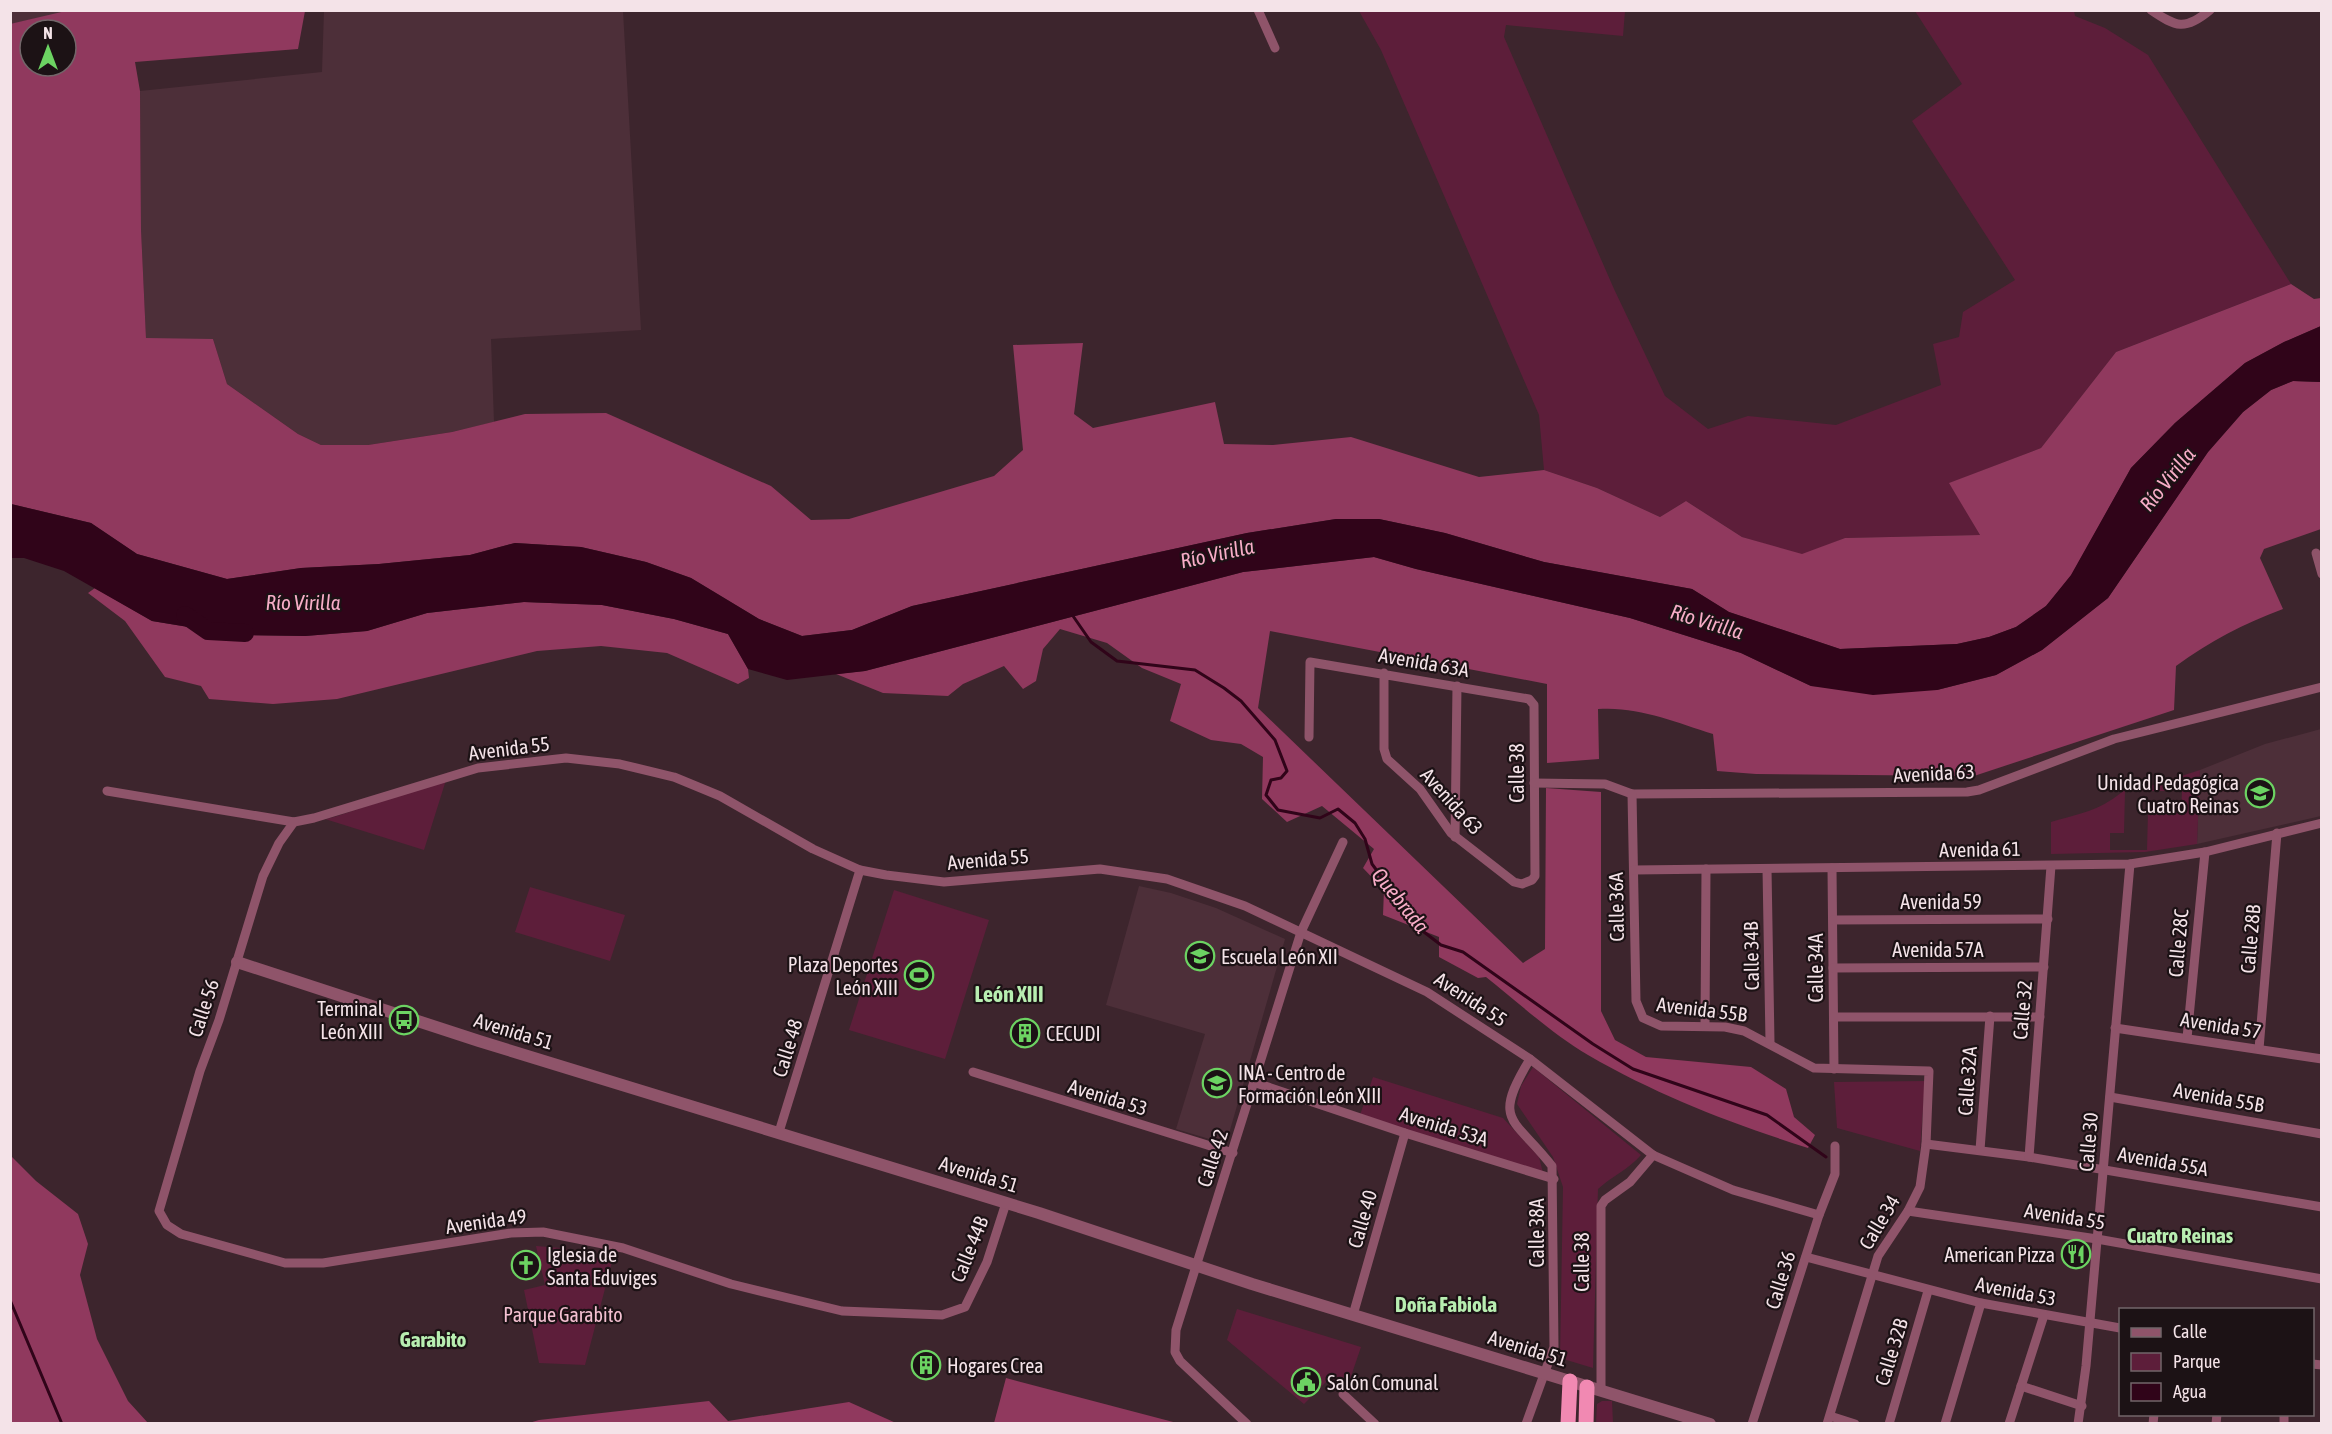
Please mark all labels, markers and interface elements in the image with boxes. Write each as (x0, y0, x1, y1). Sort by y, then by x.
north arrow (18, 18, 78, 78)
text: N (43, 24, 53, 42)
water label: Río Virilla (2134, 442, 2200, 516)
water label: Río Virilla (1178, 533, 1256, 573)
water label: Río Virilla (266, 590, 341, 614)
water label: Río Virilla (1668, 599, 1746, 643)
street label: Avenida 63A (1377, 643, 1471, 681)
street label: Avenida 55 (467, 732, 551, 764)
street label: Calle 38 (1505, 743, 1528, 803)
street label: Avenida 63 (1893, 759, 1975, 787)
street label: Avenida 63 (1416, 763, 1488, 839)
place label: Unidad Pedagógica Cuatro Reinas (2097, 771, 2239, 817)
school or university icon: Unidad Pedagógica Cuatro Reinas (2244, 777, 2276, 809)
street label: Avenida 61 (1939, 837, 2021, 861)
street label: Avenida 55 (946, 844, 1030, 874)
water label: Quebrada (1367, 863, 1435, 938)
street label: Calle 36A (1604, 872, 1628, 942)
street label: Avenida 59 (1900, 890, 1982, 913)
street label: Calle 28B (2236, 903, 2264, 974)
street label: Calle 28C (2164, 908, 2192, 978)
street label: Calle 34B (1739, 921, 1763, 991)
street label: Calle 34A (1804, 933, 1827, 1003)
street label: Avenida 57A (1892, 938, 1984, 961)
school or university icon: Escuela León XII (1184, 940, 1216, 972)
place label: Escuela León XII (1221, 945, 1338, 968)
place label: Plaza Deportes León XIII (788, 953, 898, 999)
sports icon: Plaza Deportes León XIII (903, 959, 935, 991)
street label: Avenida 55 (1431, 967, 1511, 1031)
street label: Calle 56 (183, 976, 223, 1040)
street label: Calle 32 (2008, 979, 2036, 1041)
district label: León XIII (974, 981, 1044, 1007)
street label: Avenida 55B (1655, 992, 1749, 1026)
place label: Terminal León XIII (317, 997, 384, 1043)
bus stop icon: Terminal León XIII (388, 1004, 420, 1036)
street label: Avenida 57 (2179, 1007, 2263, 1043)
street label: Avenida 51 (472, 1008, 556, 1054)
street label: Calle 48 (767, 1016, 807, 1080)
building icon: CECUDI (1009, 1017, 1041, 1049)
place label: CECUDI (1046, 1022, 1101, 1045)
street label: Calle 32A (1953, 1046, 1981, 1116)
place label: INA - Centro de Formación León XIII (1238, 1061, 1381, 1107)
school or university icon: INA - Centro de Formación León XIII (1201, 1067, 1233, 1099)
street label: Avenida 53 (1066, 1074, 1150, 1120)
street label: Avenida 55B (2172, 1078, 2266, 1116)
street label: Avenida 53A (1397, 1102, 1491, 1150)
street label: Calle 30 (2074, 1111, 2102, 1173)
street label: Calle 42 (1192, 1126, 1232, 1190)
street label: Avenida 55A (2116, 1142, 2210, 1180)
street label: Avenida 51 (937, 1151, 1021, 1197)
street label: Calle 40 (1343, 1187, 1381, 1251)
street label: Calle 34 (1854, 1191, 1904, 1253)
street label: Calle 38A (1525, 1198, 1548, 1268)
street label: Avenida 55 (2023, 1198, 2107, 1234)
street label: Avenida 49 (444, 1204, 528, 1238)
street label: Calle 44B (945, 1212, 993, 1285)
district label: Cuatro Reinas (2127, 1223, 2234, 1247)
street label: Calle 38 (1570, 1232, 1593, 1292)
restaurant icon: American Pizza (2060, 1238, 2092, 1270)
place label: Iglesia de Santa Eduviges (547, 1243, 657, 1289)
place label: American Pizza (1944, 1243, 2055, 1266)
street label: Calle 36 (1760, 1248, 1800, 1312)
church icon: Iglesia de Santa Eduviges (510, 1249, 542, 1281)
street label: Avenida 53 (1974, 1272, 2058, 1310)
district label: Doña Fabiola (1395, 1292, 1497, 1316)
park label: Parque Garabito (503, 1303, 623, 1326)
legend (2119, 1308, 2314, 1416)
street label: Calle 32B (1870, 1315, 1912, 1388)
text: Calle (2173, 1321, 2207, 1342)
street label: Avenida 51 (1486, 1325, 1570, 1371)
district label: Garabito (400, 1327, 467, 1351)
building icon: Hogares Crea (910, 1349, 942, 1381)
text: Parque (2173, 1351, 2221, 1372)
place label: Hogares Crea (947, 1354, 1044, 1377)
public building icon: Salón Comunal (1290, 1366, 1322, 1398)
place label: Salón Comunal (1327, 1371, 1439, 1394)
text: Agua (2173, 1381, 2207, 1402)

